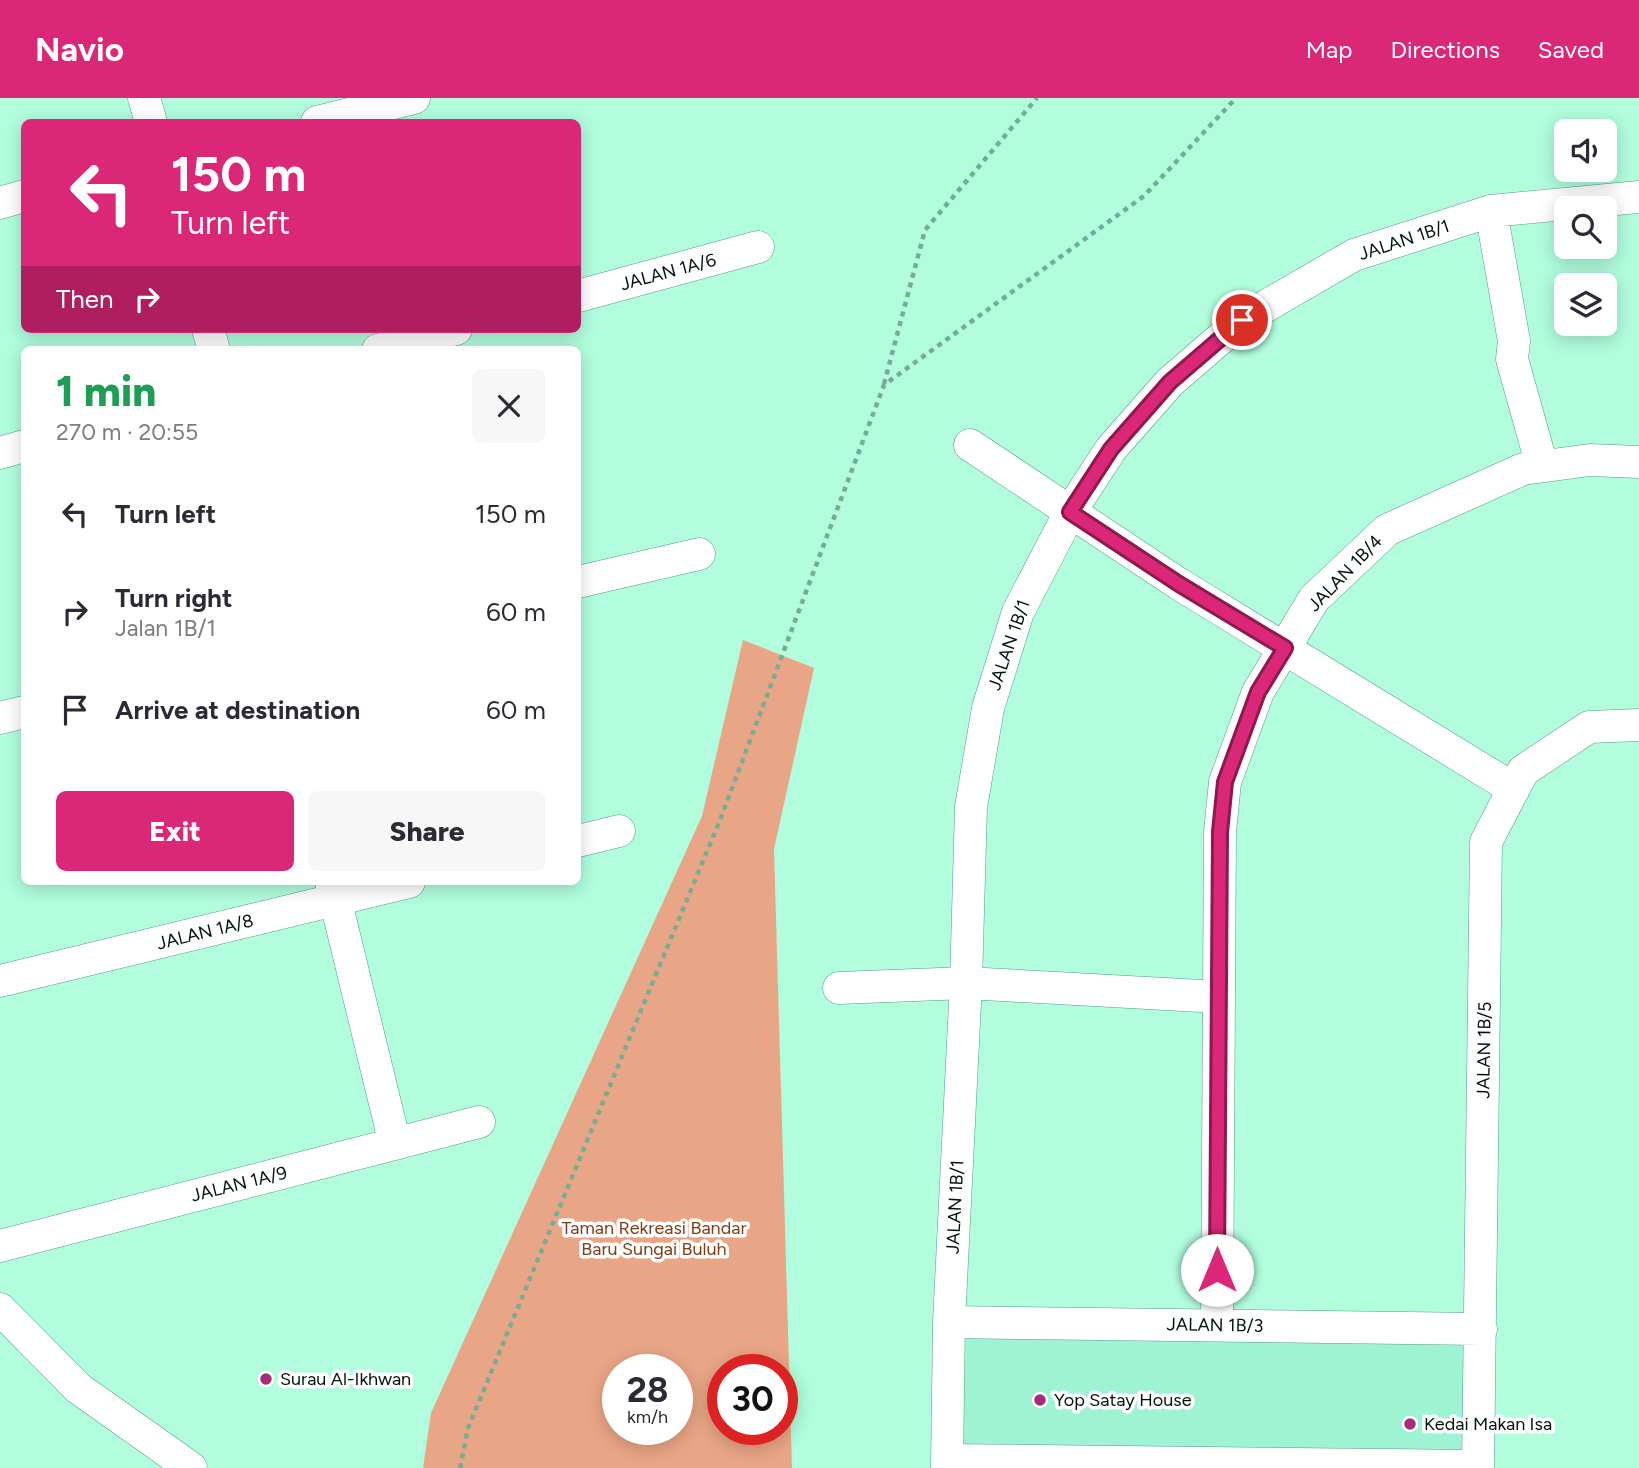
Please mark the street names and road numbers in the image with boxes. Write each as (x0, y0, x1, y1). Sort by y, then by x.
street label: JALAN 1B/1 (1356, 215, 1452, 265)
street label: JALAN 1A/6 (618, 249, 718, 295)
street label: JALAN 1B/4 (1303, 530, 1387, 616)
street label: JALAN 1B/1 (983, 597, 1035, 693)
street label: JALAN 1A/8 (154, 909, 256, 955)
street label: JALAN 1B/5 (1472, 1001, 1496, 1099)
street label: JALAN 1B/1 (942, 1159, 968, 1255)
street label: JALAN 1A/9 (189, 1161, 289, 1207)
street label: JALAN 1B/3 (1167, 1313, 1263, 1337)

